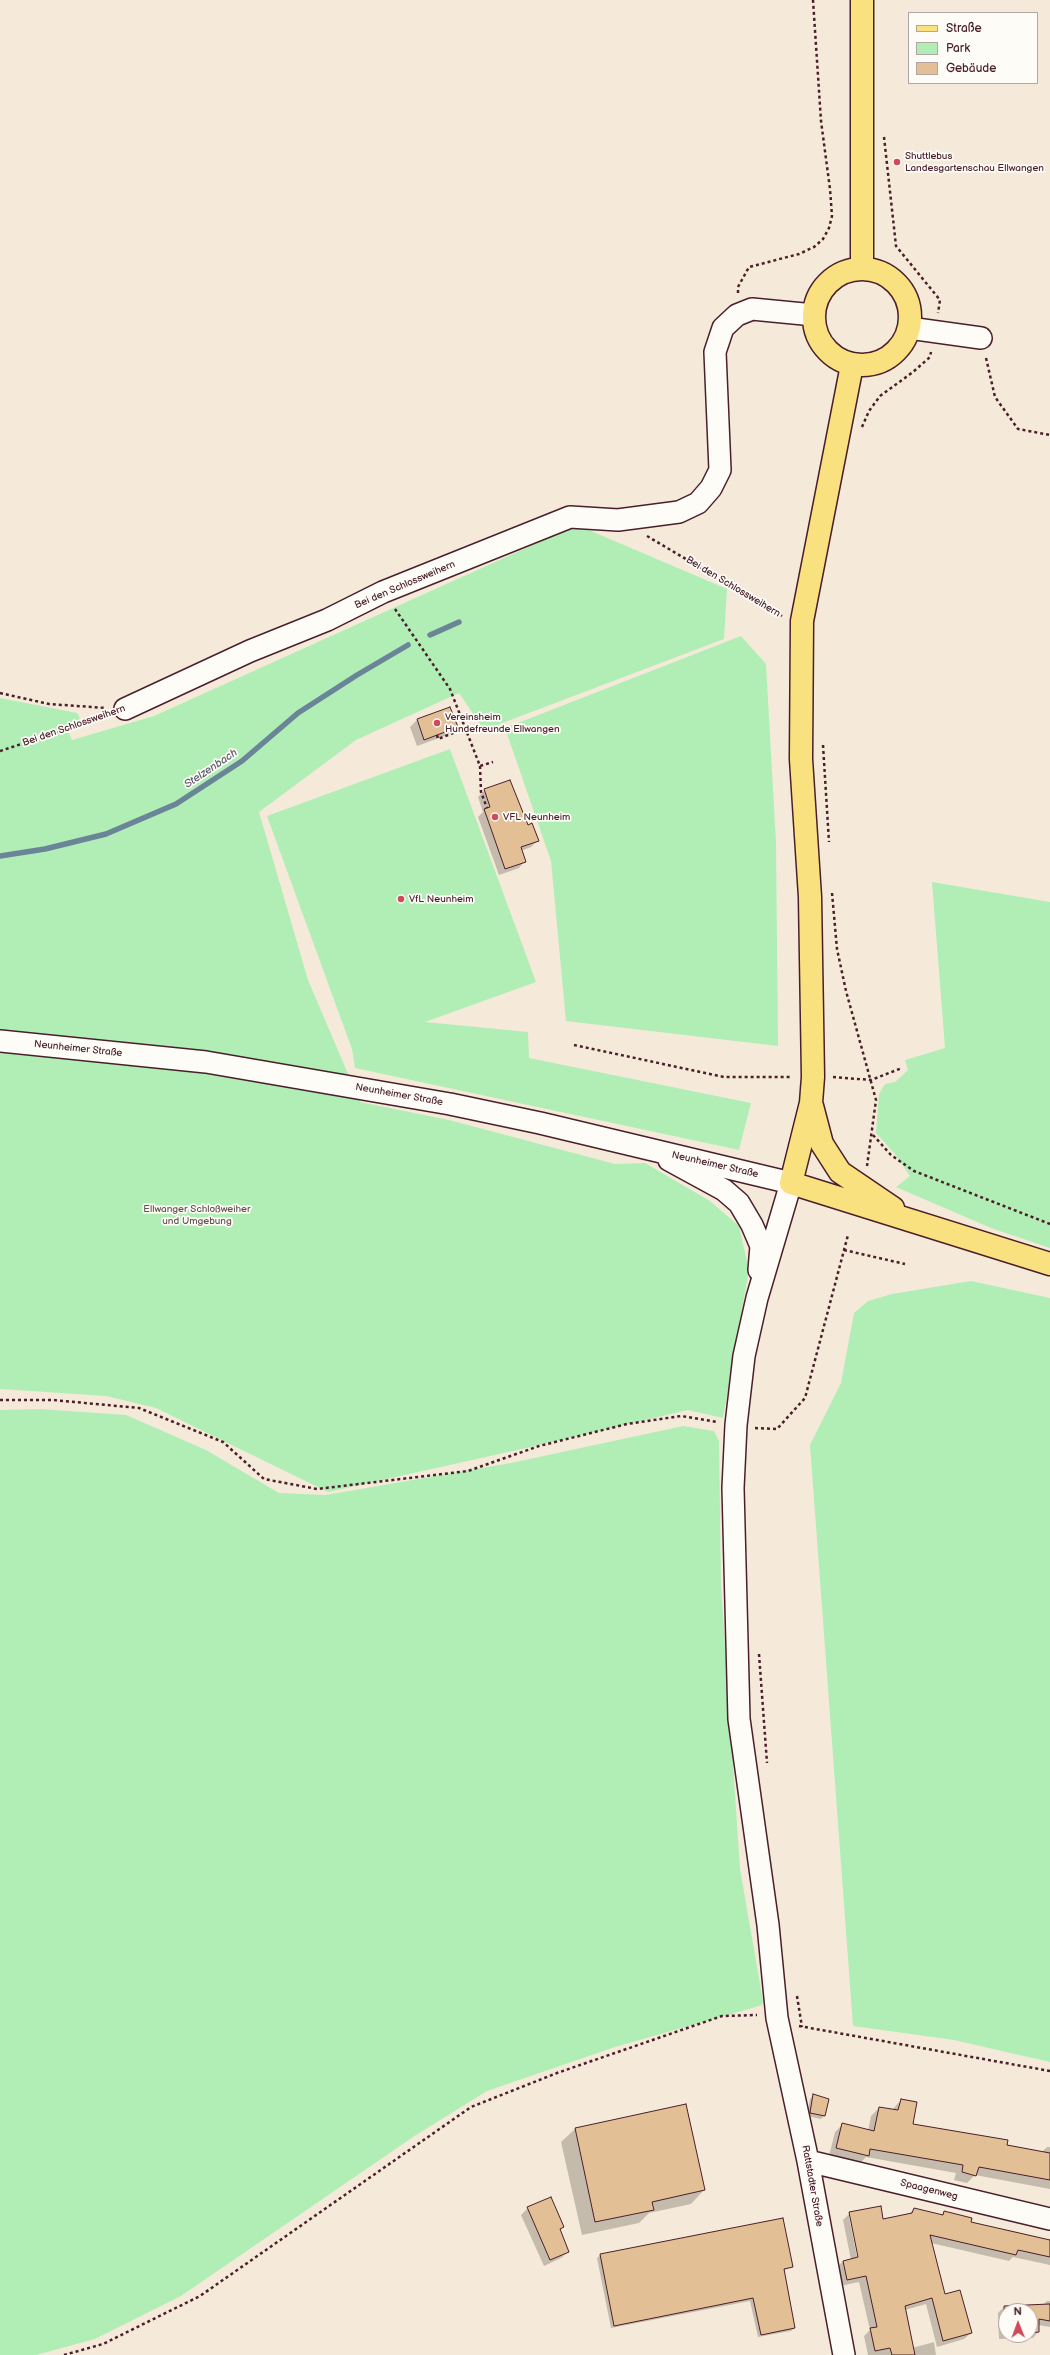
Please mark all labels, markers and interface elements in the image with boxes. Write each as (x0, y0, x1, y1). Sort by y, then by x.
legend (908, 12, 1038, 84)
text: Straße (946, 21, 982, 36)
text: Park (946, 41, 970, 56)
text: Gebäude (946, 61, 996, 76)
place label: Shuttlebus Landesgartenschau Ellwangen (905, 150, 1044, 174)
marker: Shuttlebus Landesgartenschau Ellwangen (892, 157, 902, 167)
street label: Bei den Schlossweihern (684, 554, 782, 620)
street label: Bei den Schlossweihern (353, 558, 457, 612)
street label: Bei den Schlossweihern (21, 703, 127, 749)
place label: Vereinsheim Hundefreunde Ellwangen (445, 711, 560, 734)
marker: Vereinsheim Hundefreunde Ellwangen (432, 718, 442, 728)
water label: Stelzenbach (182, 746, 240, 792)
place label: VFL Neunheim (503, 811, 570, 823)
marker: VFL Neunheim (490, 812, 500, 822)
place label: VfL Neunheim (409, 893, 473, 905)
marker: VfL Neunheim (396, 894, 406, 904)
street label: Neunheimer Straße (33, 1038, 123, 1060)
street label: Neunheimer Straße (354, 1081, 444, 1109)
street label: Neunheimer Straße (670, 1149, 760, 1181)
park label: Ellwanger Schloßweiher und Umgebung (143, 1203, 251, 1226)
street label: Rattstadter Straße (799, 2144, 825, 2228)
street label: Spaagenweg (899, 2177, 959, 2203)
north arrow (998, 2303, 1038, 2343)
text: N (1014, 2305, 1022, 2318)

